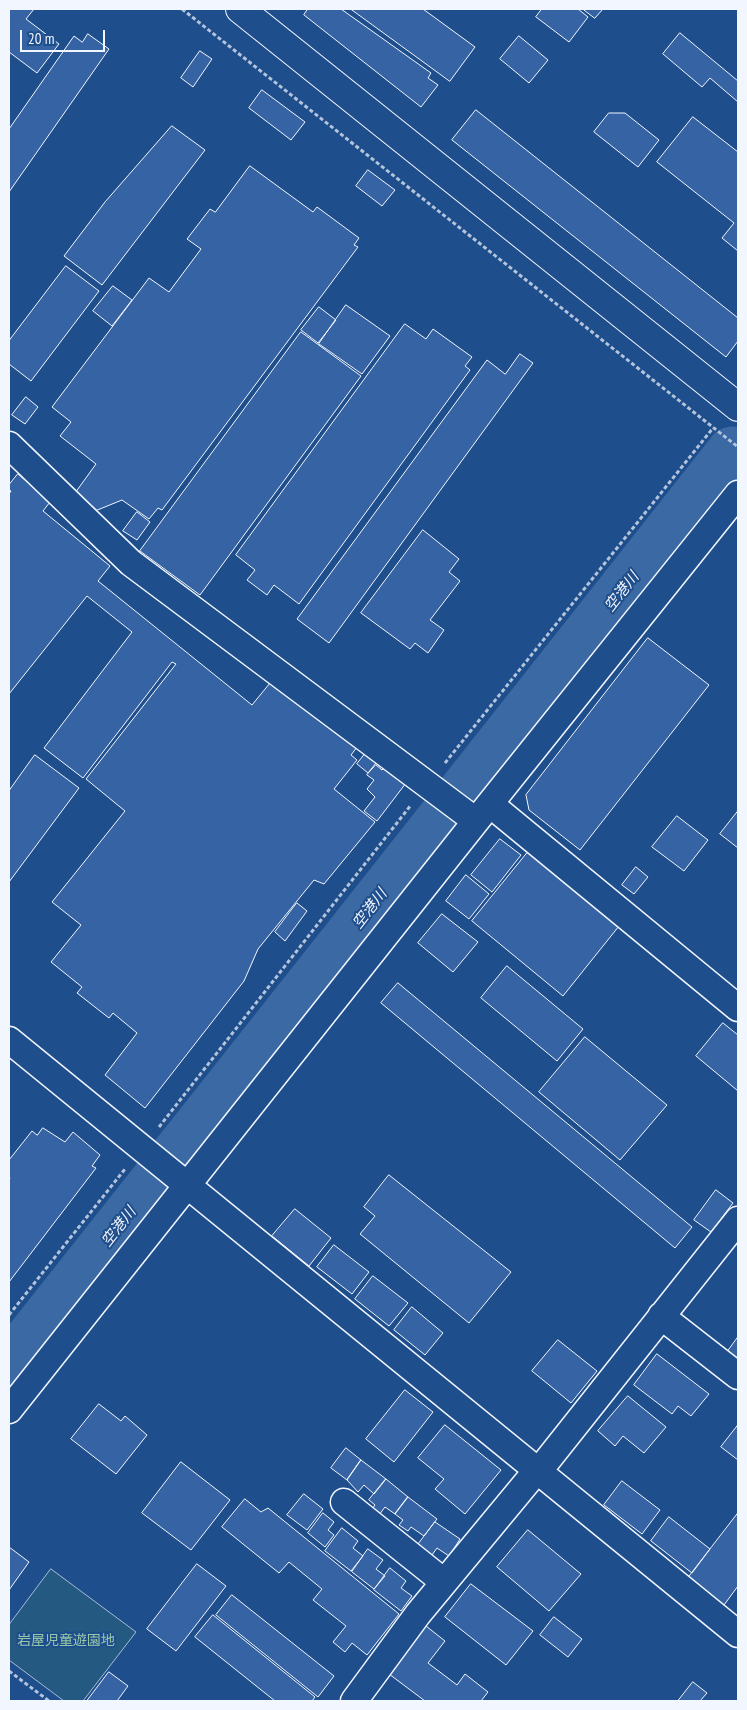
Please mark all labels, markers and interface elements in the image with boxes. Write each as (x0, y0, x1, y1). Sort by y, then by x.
scale bar (22, 20, 108, 52)
text: 20 m (28, 29, 54, 48)
water label: 空港川 (601, 569, 643, 615)
water label: 空港川 (349, 886, 391, 932)
water label: 空港川 (98, 1204, 140, 1250)
park label: 岩屋児童遊園地 (17, 1633, 115, 1649)

